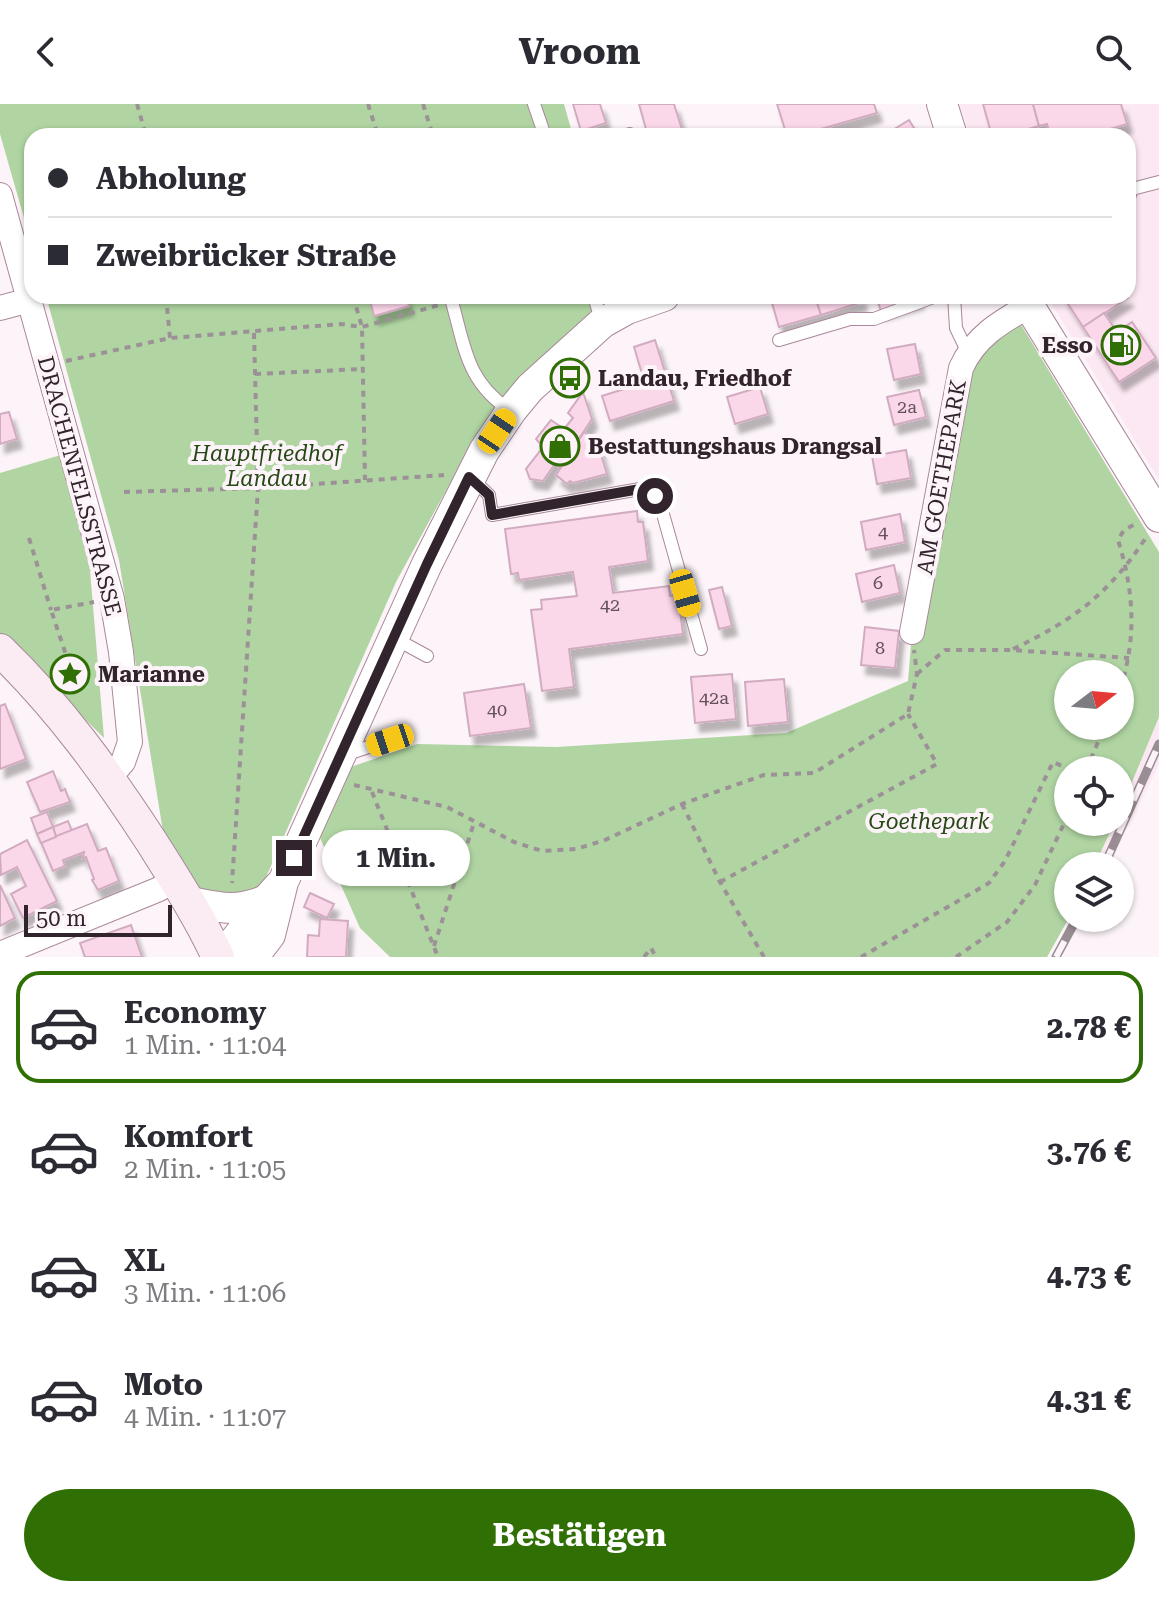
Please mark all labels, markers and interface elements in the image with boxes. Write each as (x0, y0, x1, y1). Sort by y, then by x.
icon: back (24, 30, 68, 74)
icon: search (1091, 30, 1135, 74)
text: Vroom (519, 31, 640, 73)
text: Abholung (96, 161, 246, 196)
text: Zweibrücker Straße (96, 238, 396, 273)
fuel station icon: Esso (1100, 324, 1142, 366)
place label: Esso (1042, 333, 1093, 358)
street label: DRACHENFELSSTRASSE (33, 353, 126, 619)
bus stop icon: Landau, Friedhof (549, 357, 591, 399)
place label: Landau, Friedhof (598, 366, 792, 391)
street label: AM GOETHEPARK (912, 378, 971, 576)
house number: 2a (897, 396, 917, 417)
car (474, 404, 520, 458)
shop icon: Bestattungshaus Drangsal (539, 425, 581, 467)
place label: Bestattungshaus Drangsal (588, 434, 882, 459)
park label: Hauptfriedhof Landau (191, 441, 345, 491)
route start (637, 478, 673, 514)
house number: 4 (878, 521, 888, 542)
car (667, 567, 703, 619)
house number: 6 (873, 572, 883, 593)
house number: 42 (600, 594, 620, 615)
house number: 8 (875, 637, 885, 658)
place icon: Marianne (49, 653, 91, 695)
north arrow (1054, 660, 1134, 740)
map controls (1054, 660, 1134, 932)
place label: Marianne (98, 662, 205, 687)
house number: 42a (699, 687, 729, 708)
house number: 40 (487, 699, 507, 720)
car (363, 721, 417, 759)
button: locate (1054, 756, 1134, 836)
park label: Goethepark (869, 809, 990, 834)
callout: 1 Min. (322, 830, 470, 886)
route end (276, 840, 312, 876)
text: 1 Min. (356, 843, 436, 873)
button: layers (1054, 852, 1134, 932)
scale bar (24, 901, 172, 937)
text: 50 m (36, 906, 86, 931)
icon: car (28, 991, 100, 1063)
text: Economy (124, 995, 266, 1030)
text: 2.78 € (1047, 1010, 1131, 1045)
text: 1 Min. · 11:04 (124, 1030, 286, 1060)
icon: car (28, 1115, 100, 1187)
text: Komfort (124, 1119, 253, 1154)
text: 3.76 € (1047, 1134, 1131, 1169)
text: 2 Min. · 11:05 (124, 1154, 286, 1184)
icon: car (28, 1239, 100, 1311)
text: XL (124, 1243, 165, 1278)
text: 4.73 € (1047, 1258, 1131, 1293)
text: 3 Min. · 11:06 (124, 1278, 286, 1308)
icon: car (28, 1363, 100, 1435)
text: Moto (124, 1367, 203, 1402)
text: 4.31 € (1047, 1382, 1131, 1417)
text: 4 Min. · 11:07 (124, 1402, 286, 1432)
button: Bestätigen (24, 1489, 1135, 1581)

